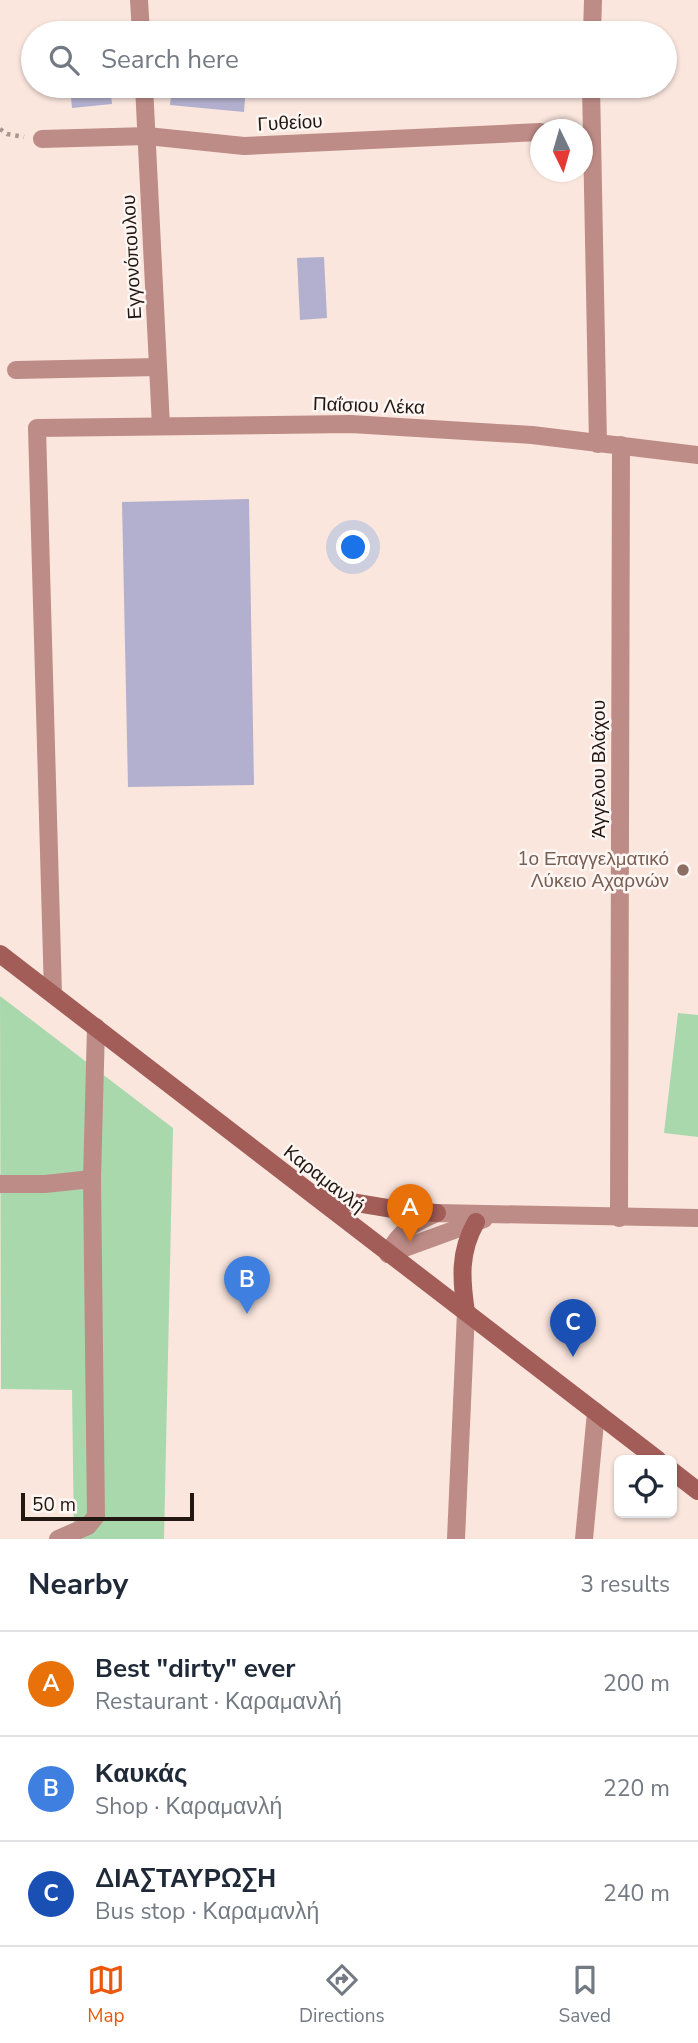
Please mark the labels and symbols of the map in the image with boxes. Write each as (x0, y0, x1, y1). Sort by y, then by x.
street label: Γυθείου (257, 108, 323, 138)
north arrow (530, 119, 593, 182)
street label: Εγγονόπουλου (116, 194, 148, 320)
street label: Παΐσιου Λέκα (313, 391, 425, 421)
your location (336, 530, 370, 564)
street label: Άγγελου Βλάχου (586, 700, 612, 838)
place label: 1ο Επαγγελματικό Λύκειο Αχαρνών (517, 846, 669, 894)
marker: 1ο Επαγγελματικό Λύκειο Αχαρνών (675, 862, 691, 878)
street label: Καραμανλή (278, 1139, 370, 1219)
pin: A (387, 1184, 433, 1242)
pin: B (224, 1256, 270, 1314)
pin: C (550, 1299, 596, 1357)
scale bar (21, 1490, 194, 1522)

